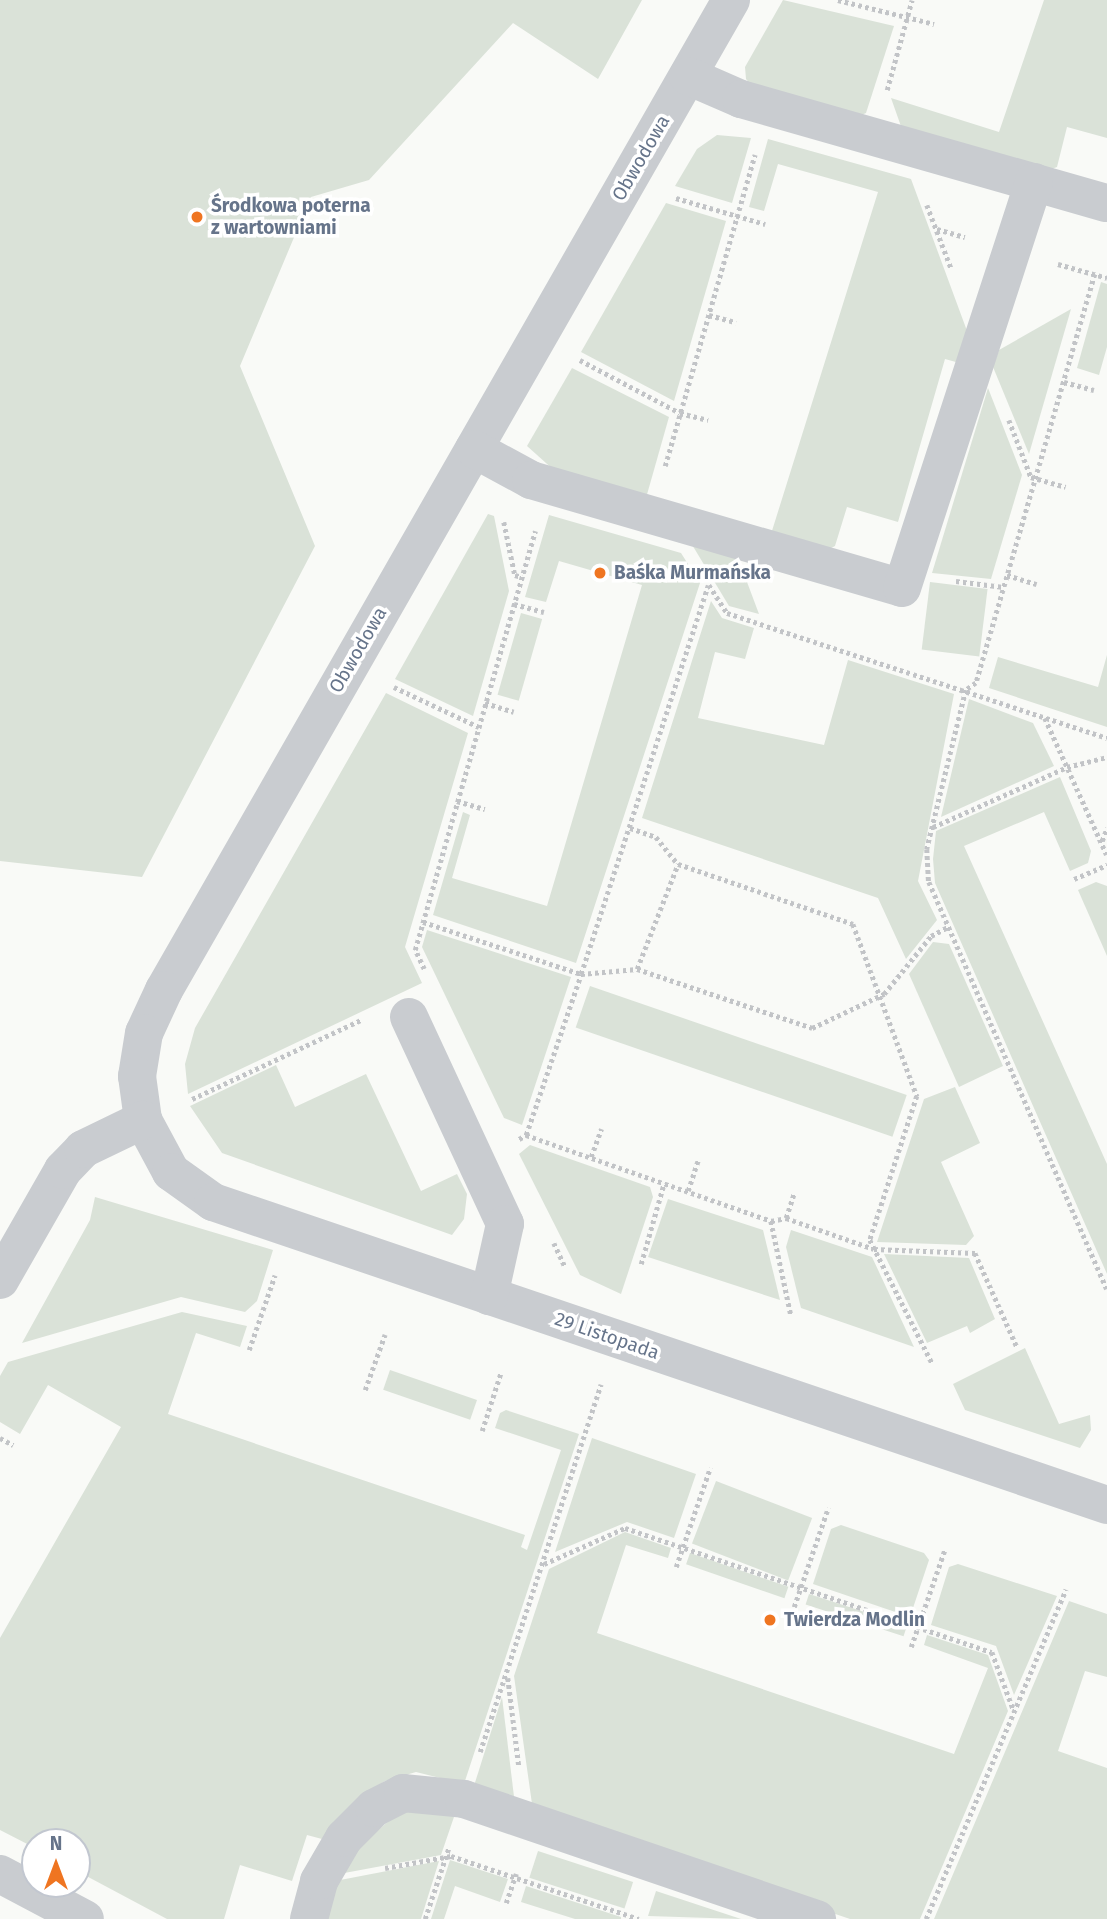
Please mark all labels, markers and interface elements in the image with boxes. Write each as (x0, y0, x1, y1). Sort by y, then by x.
street label: Obwodowa (607, 111, 675, 205)
place label: Środkowa poterna z wartowniami (211, 195, 371, 239)
marker: Środkowa poterna z wartowniami (189, 209, 205, 225)
place label: Baśka Murmańska (614, 562, 771, 584)
marker: Baśka Murmańska (592, 565, 608, 581)
street label: Obwodowa (324, 603, 392, 697)
street label: 29 Listopada (552, 1308, 662, 1364)
place label: Twierdza Modlin (784, 1609, 925, 1631)
marker: Twierdza Modlin (762, 1612, 778, 1628)
north arrow (21, 1828, 91, 1898)
text: N (50, 1832, 62, 1855)

